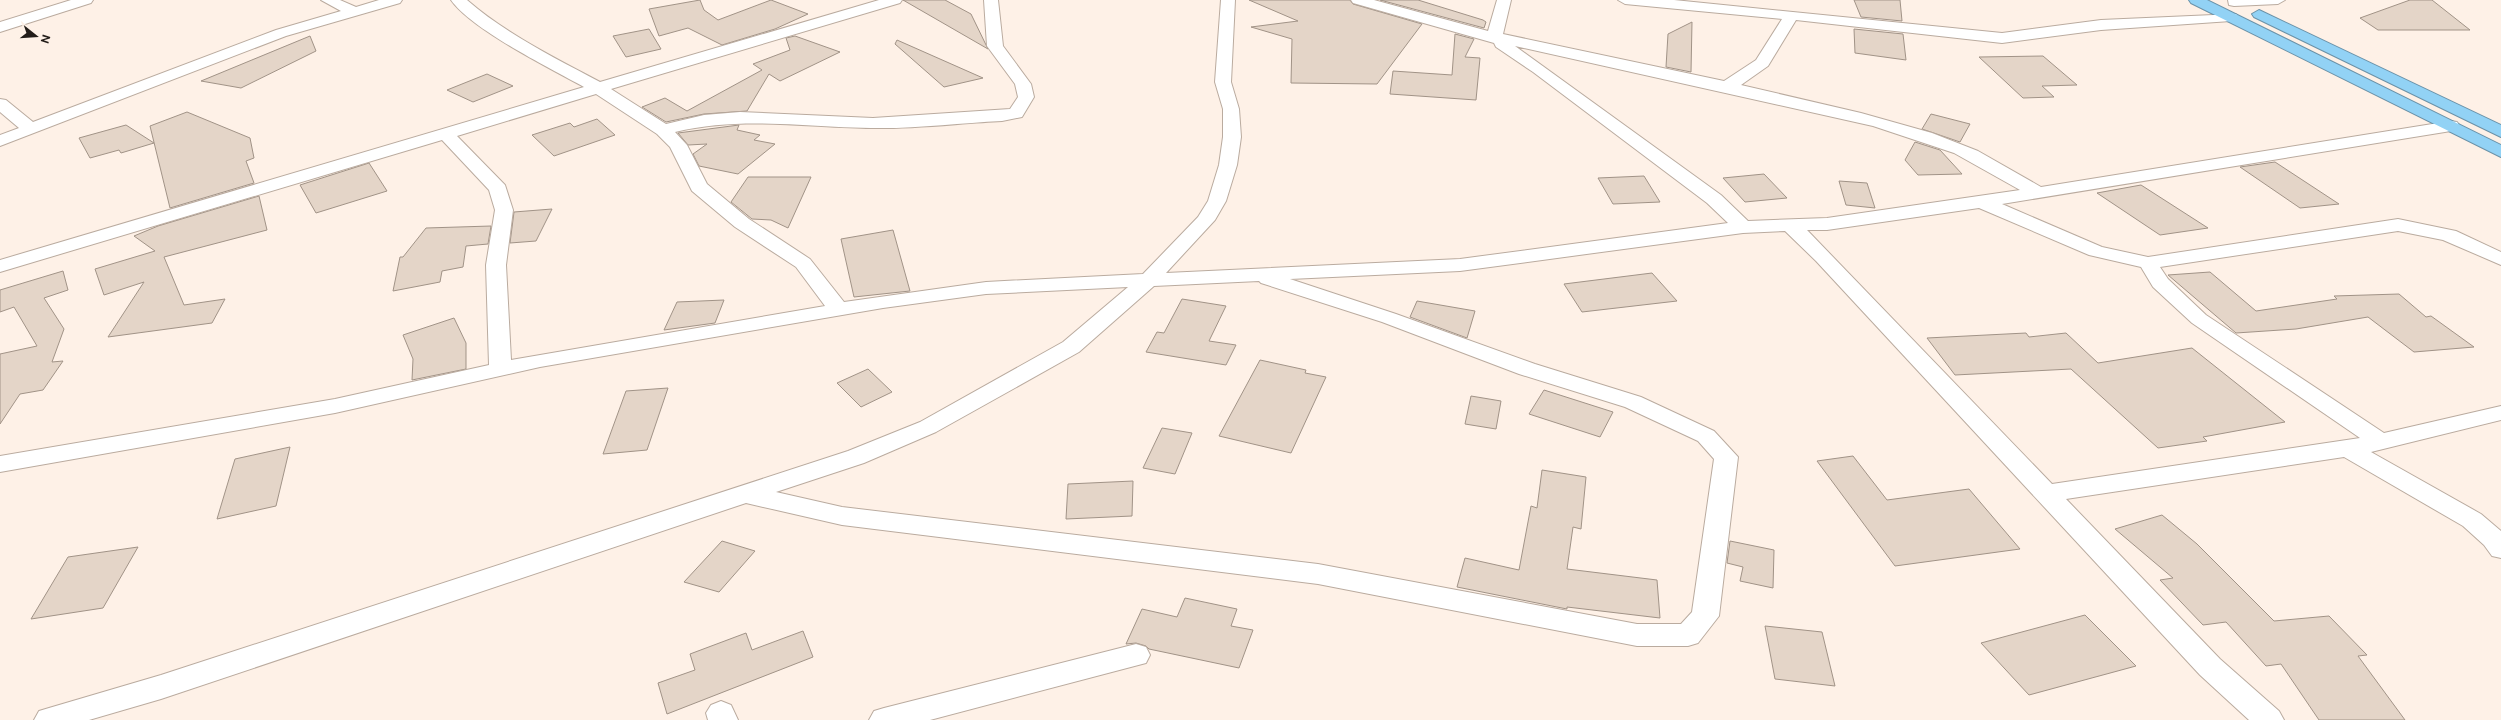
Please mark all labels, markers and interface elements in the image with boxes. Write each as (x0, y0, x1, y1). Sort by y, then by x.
north arrow (16, 16, 56, 56)
text: N (39, 33, 53, 45)

